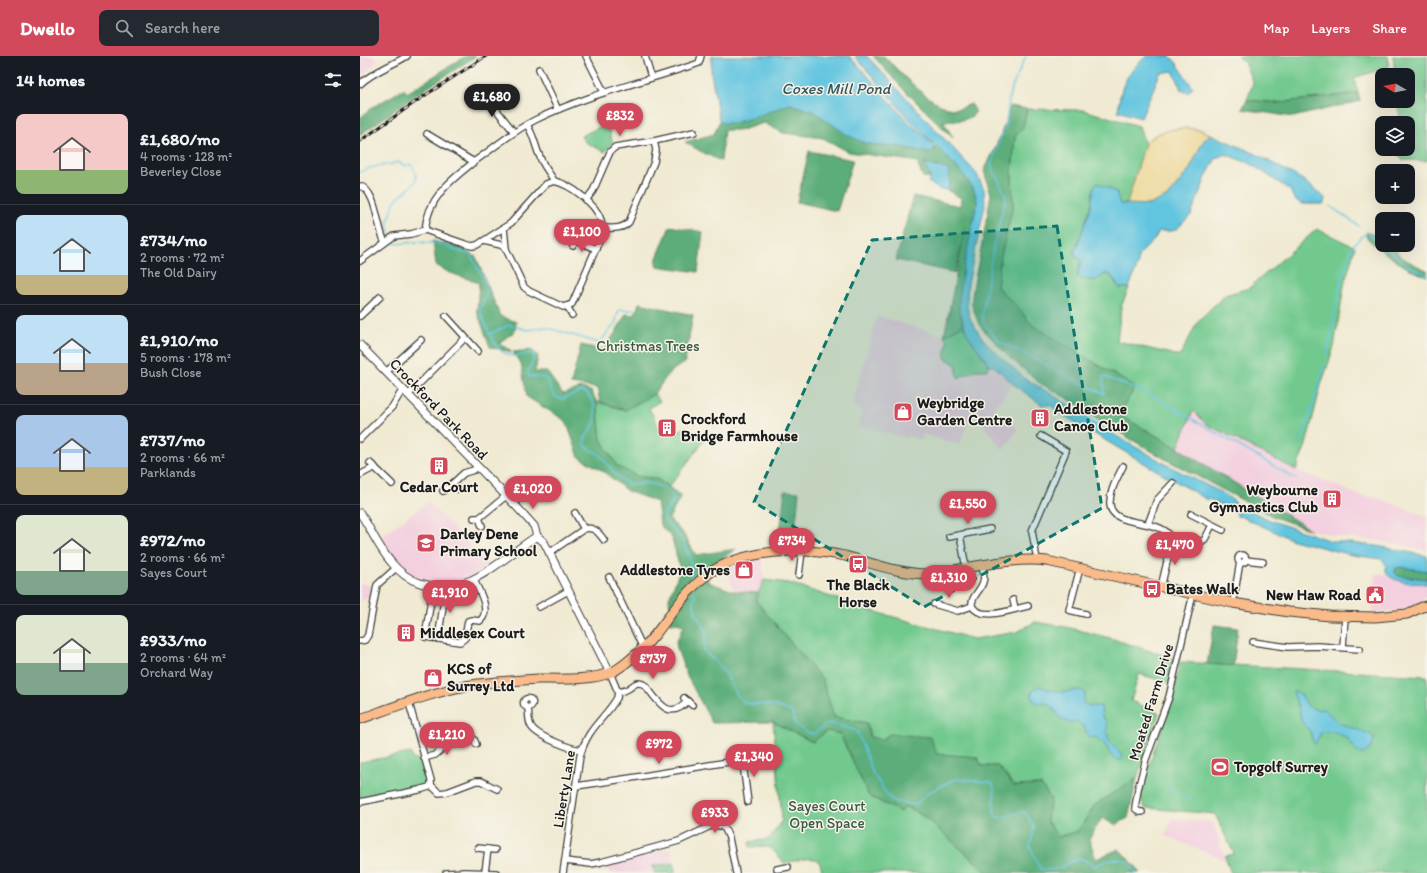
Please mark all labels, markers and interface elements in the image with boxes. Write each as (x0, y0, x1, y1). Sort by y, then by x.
search box (99, 10, 379, 46)
text: Dwello (20, 17, 75, 40)
icon: search (113, 17, 135, 39)
text: Search here (145, 19, 220, 37)
text: Map (1264, 20, 1289, 37)
text: Layers (1311, 20, 1350, 37)
text: Share (1372, 20, 1407, 37)
north arrow (1375, 68, 1415, 108)
map controls (1375, 68, 1415, 252)
icon: filters (322, 69, 344, 91)
text: 14 homes (16, 70, 85, 90)
water label: Coxes Mill Pond (781, 79, 892, 98)
pin: £1,680 (459, 84, 525, 118)
text: £1,680 (473, 89, 511, 104)
pin: £832 (596, 103, 644, 137)
text: £832 (606, 108, 634, 123)
button: layers (1375, 116, 1415, 156)
text: £1,680/mo (140, 129, 220, 149)
icon: home (48, 130, 96, 178)
text: 4 rooms · 128 m² (140, 149, 232, 164)
text: Beverley Close (140, 164, 221, 179)
button: + (1375, 164, 1415, 204)
button: − (1375, 212, 1415, 252)
pin: £1,100 (549, 219, 615, 253)
text: £1,100 (563, 224, 601, 239)
text: £734/mo (140, 230, 207, 250)
icon: home (48, 231, 96, 279)
text: 2 rooms · 72 m² (140, 250, 225, 265)
text: The Old Dairy (140, 265, 216, 280)
text: £1,910/mo (140, 330, 218, 350)
icon: home (48, 331, 96, 379)
park label: Christmas Trees (596, 337, 700, 355)
text: 5 rooms · 178 m² (140, 350, 231, 365)
street label: Crockford Park Road (386, 355, 492, 463)
text: Bush Close (140, 365, 202, 380)
place label: Weybridge Garden Centre (917, 394, 1012, 429)
place label: Addlestone Canoe Club (1053, 400, 1128, 435)
shop icon: Weybridge Garden Centre (892, 401, 914, 423)
building icon: Addlestone Canoe Club (1029, 407, 1051, 429)
place label: Crockford Bridge Farmhouse (681, 410, 798, 446)
building icon: Crockford Bridge Farmhouse (656, 417, 678, 439)
text: £737/mo (140, 430, 205, 450)
icon: home (48, 431, 96, 479)
text: 2 rooms · 66 m² (140, 450, 225, 465)
building icon: Cedar Court (428, 455, 450, 477)
text: Parklands (140, 465, 196, 480)
pin: £1,020 (500, 476, 566, 510)
place label: Cedar Court (400, 478, 479, 496)
text: £1,020 (514, 481, 552, 496)
place label: Weybourne Gymnastics Club (1209, 481, 1318, 517)
building icon: Weybourne Gymnastics Club (1321, 488, 1343, 510)
pin: £1,550 (935, 491, 1001, 525)
text: £1,550 (949, 496, 987, 511)
place label: Darley Dene Primary School (440, 525, 538, 561)
pin: £734 (768, 528, 816, 562)
text: £972/mo (140, 530, 205, 550)
icon: home (48, 531, 96, 579)
school or university icon: Darley Dene Primary School (415, 532, 437, 554)
pin: £1,470 (1142, 532, 1208, 566)
text: £734 (778, 533, 806, 548)
text: £1,470 (1156, 537, 1194, 552)
text: 2 rooms · 66 m² (140, 550, 225, 565)
bus stop icon: The Black Horse (847, 553, 869, 575)
shop icon: Addlestone Tyres (733, 559, 755, 581)
place label: Addlestone Tyres (619, 561, 730, 580)
text: Sayes Court (140, 565, 207, 580)
pin: £1,310 (916, 565, 982, 599)
text: £1,310 (930, 570, 968, 585)
place label: The Black Horse (826, 576, 890, 611)
bus stop icon: Bates Walk (1141, 578, 1163, 600)
pin: £1,910 (417, 580, 483, 614)
place label: Bates Walk (1166, 580, 1239, 598)
public building icon: New Haw Road (1364, 584, 1386, 606)
text: £1,910 (432, 585, 468, 600)
place label: New Haw Road (1266, 586, 1362, 604)
building icon: Middlesex Court (395, 622, 417, 644)
place label: Middlesex Court (420, 624, 525, 642)
text: £933/mo (140, 630, 207, 650)
icon: home (48, 631, 96, 679)
street label: Moated Farm Drive (1125, 641, 1177, 763)
pin: £737 (629, 646, 677, 680)
text: 2 rooms · 64 m² (140, 650, 226, 665)
text: £737 (640, 651, 666, 666)
place label: KCS of Surrey Ltd (447, 660, 515, 696)
text: Orchard Way (140, 665, 213, 680)
shop icon: KCS of Surrey Ltd (422, 667, 444, 689)
pin: £1,210 (414, 722, 480, 756)
text: £1,210 (429, 727, 465, 742)
pin: £972 (635, 731, 683, 765)
text: £972 (645, 736, 673, 751)
pin: £1,340 (721, 744, 787, 778)
street label: Liberty Lane (549, 749, 579, 829)
text: £1,340 (735, 749, 773, 764)
sports icon: Topgolf Surrey (1209, 756, 1231, 778)
place label: Topgolf Surrey (1233, 758, 1329, 777)
park label: Sayes Court Open Space (788, 797, 866, 832)
pin: £933 (691, 800, 739, 834)
text: £933 (701, 805, 729, 820)

